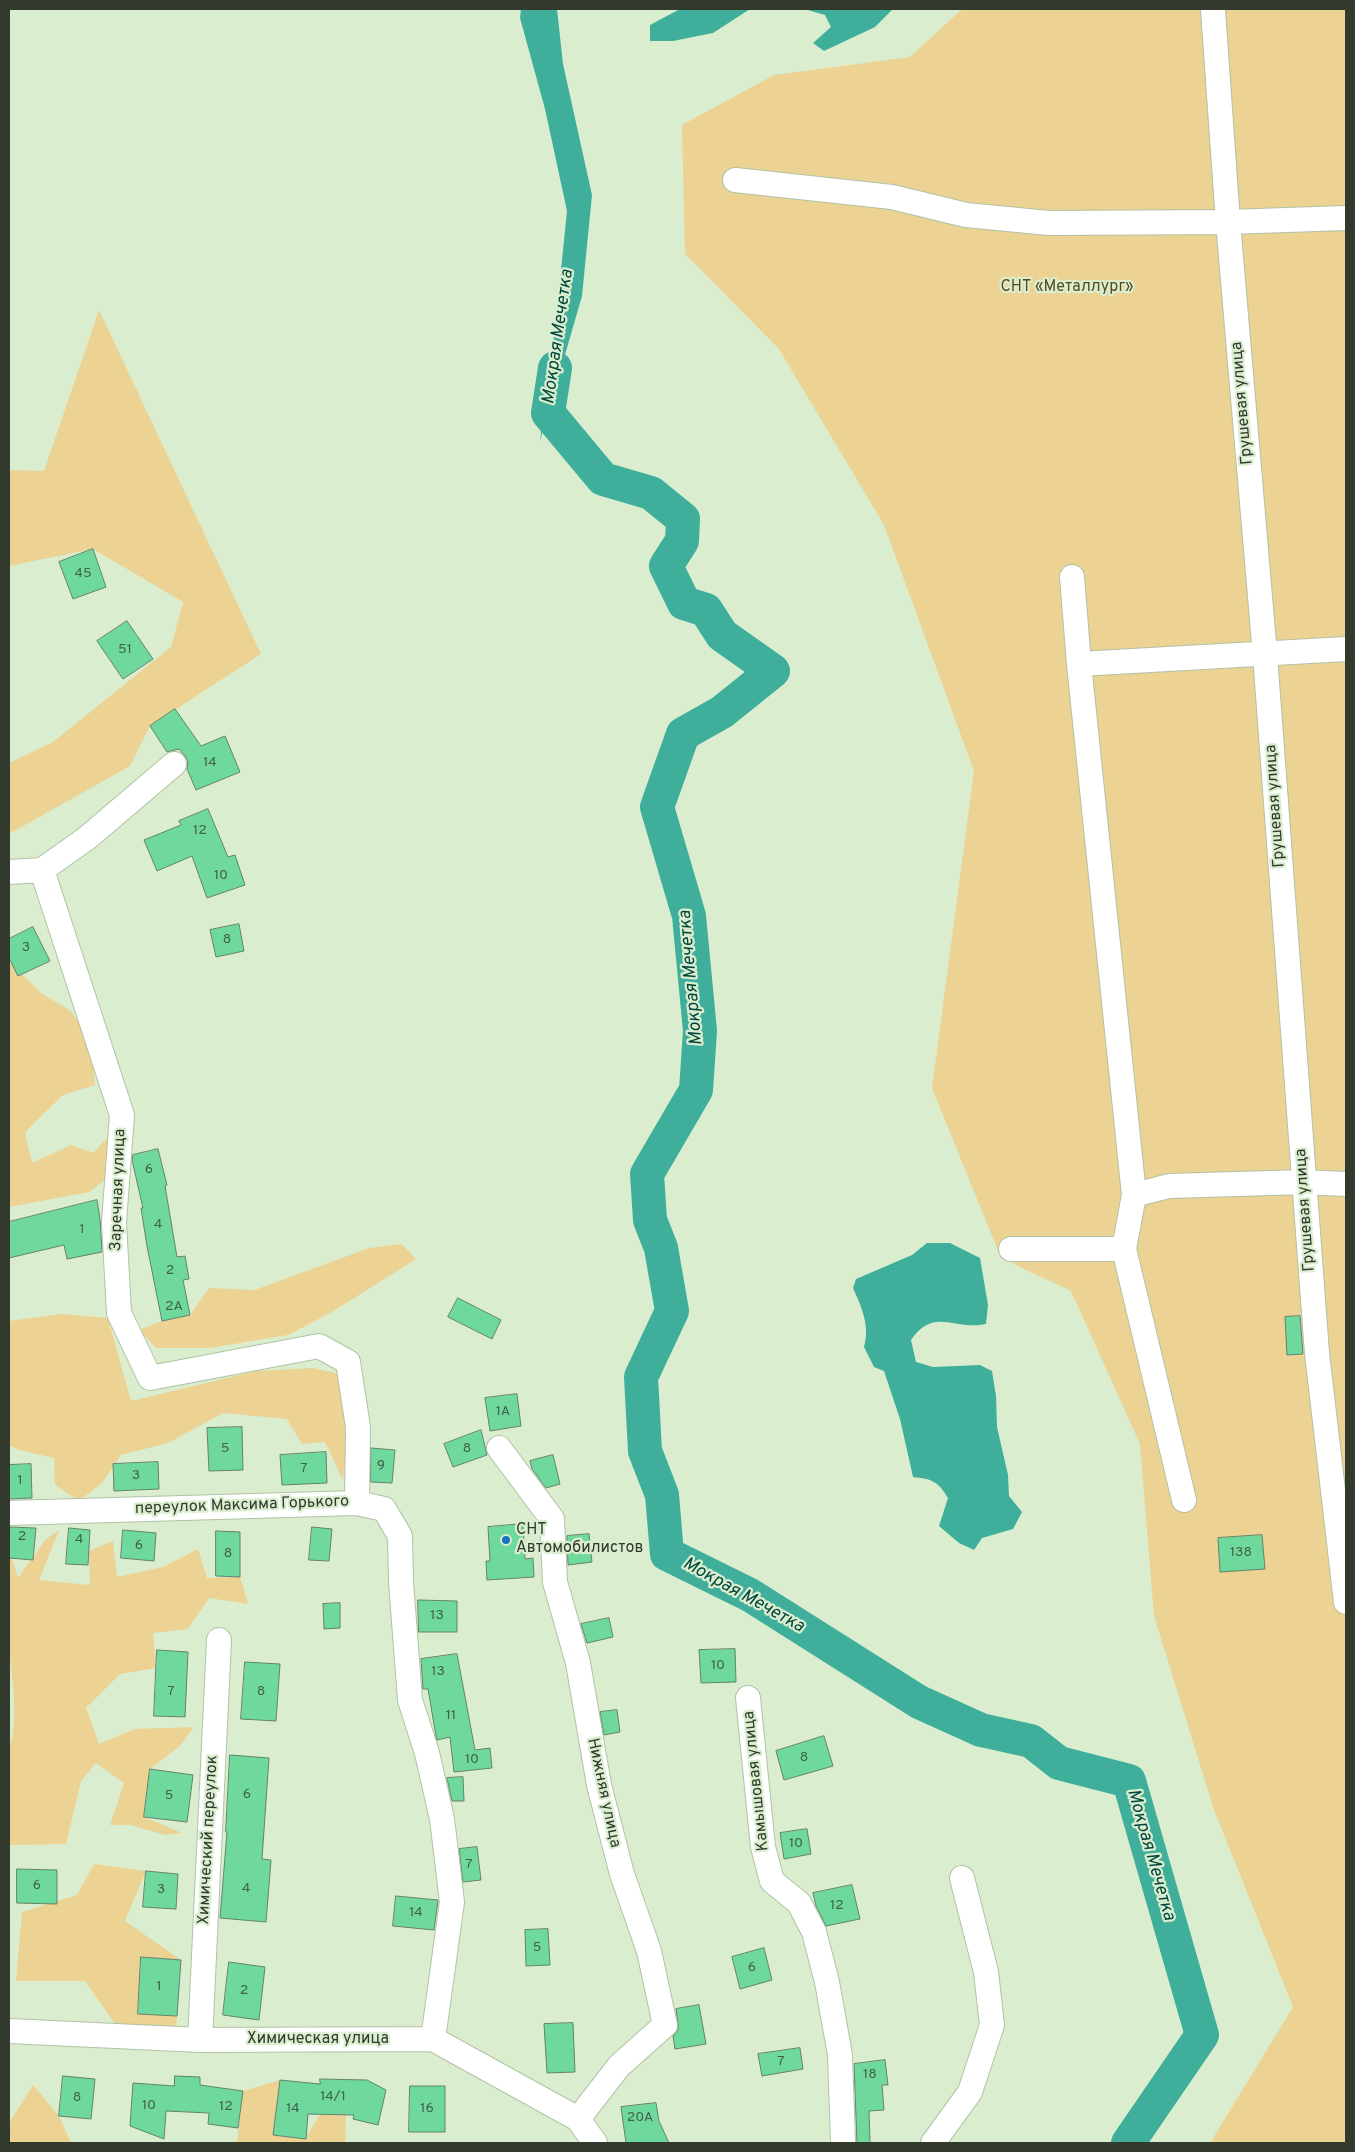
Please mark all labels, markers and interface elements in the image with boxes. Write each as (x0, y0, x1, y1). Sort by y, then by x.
water label: Мокрая Мечетка (539, 268, 579, 406)
park label: СНТ «Металлург» (1001, 278, 1133, 298)
street label: Грушевая улица (1228, 341, 1258, 465)
house number: 45 (74, 566, 92, 582)
house number: 51 (118, 642, 132, 658)
street label: Грушевая улица (1262, 744, 1290, 868)
house number: 14 (203, 755, 217, 771)
house number: 12 (193, 823, 207, 839)
house number: 10 (214, 868, 228, 884)
water label: Мокрая Мечетка (675, 909, 709, 1047)
house number: 8 (223, 932, 231, 948)
house number: 3 (22, 940, 30, 956)
street label: Заречная улица (107, 1128, 131, 1252)
street label: Грушевая улица (1292, 1148, 1320, 1272)
house number: 6 (145, 1162, 153, 1178)
house number: 4 (154, 1217, 162, 1233)
house number: 1 (79, 1222, 85, 1238)
house number: 2 (166, 1263, 174, 1279)
house number: 2А (165, 1299, 183, 1315)
house number: 1А (496, 1404, 510, 1420)
house number: 5 (221, 1441, 229, 1457)
house number: 8 (463, 1441, 471, 1457)
house number: 9 (377, 1458, 385, 1474)
house number: 7 (300, 1461, 308, 1477)
house number: 3 (132, 1468, 140, 1484)
house number: 1 (17, 1473, 23, 1489)
street label: переулок Максима Горького (135, 1493, 349, 1519)
place label: СНТ Автомобилистов (516, 1521, 643, 1559)
house number: 2 (18, 1529, 26, 1545)
house number: 4 (75, 1532, 83, 1548)
marker: СНТ Автомобилистов (500, 1534, 512, 1546)
house number: 6 (135, 1538, 143, 1554)
house number: 138 (1230, 1545, 1252, 1561)
house number: 8 (224, 1546, 232, 1562)
water label: Мокрая Мечетка (678, 1554, 808, 1638)
house number: 13 (430, 1608, 444, 1624)
house number: 10 (711, 1658, 725, 1674)
house number: 13 (431, 1664, 445, 1680)
house number: 7 (167, 1684, 175, 1700)
house number: 8 (257, 1684, 265, 1700)
house number: 11 (446, 1708, 456, 1724)
street label: Камышовая улица (740, 1710, 774, 1852)
street label: Нижняя улица (582, 1737, 624, 1849)
house number: 8 (800, 1750, 808, 1766)
house number: 10 (465, 1752, 479, 1768)
street label: Химический переулок (195, 1755, 223, 1925)
house number: 6 (243, 1787, 251, 1803)
water label: Мокрая Мечетка (1121, 1787, 1179, 1923)
house number: 5 (165, 1788, 173, 1804)
house number: 10 (789, 1836, 803, 1852)
house number: 7 (465, 1857, 473, 1873)
house number: 6 (33, 1878, 41, 1894)
house number: 4 (242, 1881, 250, 1897)
house number: 3 (157, 1882, 165, 1898)
house number: 12 (830, 1898, 844, 1914)
house number: 14 (409, 1905, 423, 1921)
house number: 5 (533, 1940, 541, 1956)
house number: 6 (748, 1960, 756, 1976)
house number: 1 (156, 1979, 162, 1995)
house number: 2 (240, 1983, 248, 1999)
street label: Химическая улица (247, 2030, 389, 2050)
house number: 7 (777, 2054, 785, 2070)
house number: 18 (863, 2067, 877, 2083)
house number: 14/1 (320, 2089, 346, 2105)
house number: 8 (73, 2090, 81, 2106)
house number: 10 (142, 2098, 156, 2114)
house number: 12 (219, 2099, 233, 2115)
house number: 14 (286, 2101, 300, 2117)
house number: 16 (420, 2101, 434, 2117)
house number: 20А (627, 2110, 653, 2126)

